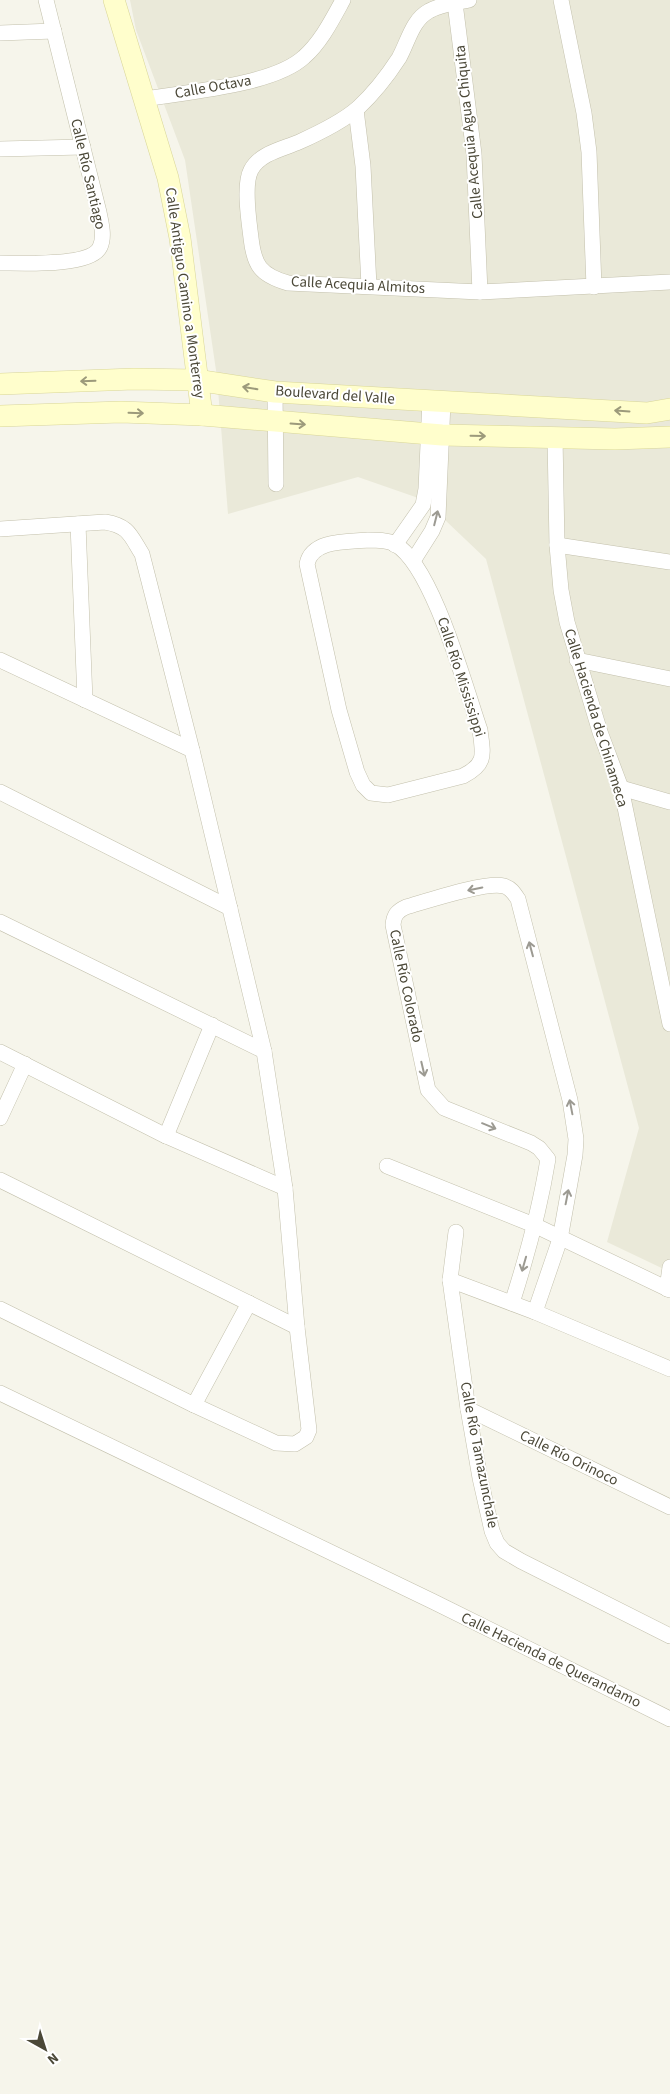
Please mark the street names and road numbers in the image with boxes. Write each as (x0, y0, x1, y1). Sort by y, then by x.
street label: Calle Acequia Agua Chiquita (449, 44, 489, 220)
street label: Calle Octava (173, 70, 253, 104)
street label: Calle Río Santiago (65, 117, 111, 231)
street label: Calle Antiguo Camino a Monterrey (160, 186, 210, 400)
street label: Calle Acequia Almitos (290, 271, 426, 299)
street label: Boulevard del Valle (275, 380, 395, 410)
street label: Calle Río Mississippi (432, 614, 490, 740)
street label: Calle Hacienda de Chinameca (559, 626, 633, 810)
street label: Calle Río Colorado (384, 928, 428, 1044)
street label: Calle Río Tamazunchale (455, 1380, 503, 1530)
street label: Calle Río Orinoco (516, 1425, 622, 1491)
street label: Calle Hacienda de Querandamo (457, 1607, 645, 1713)

